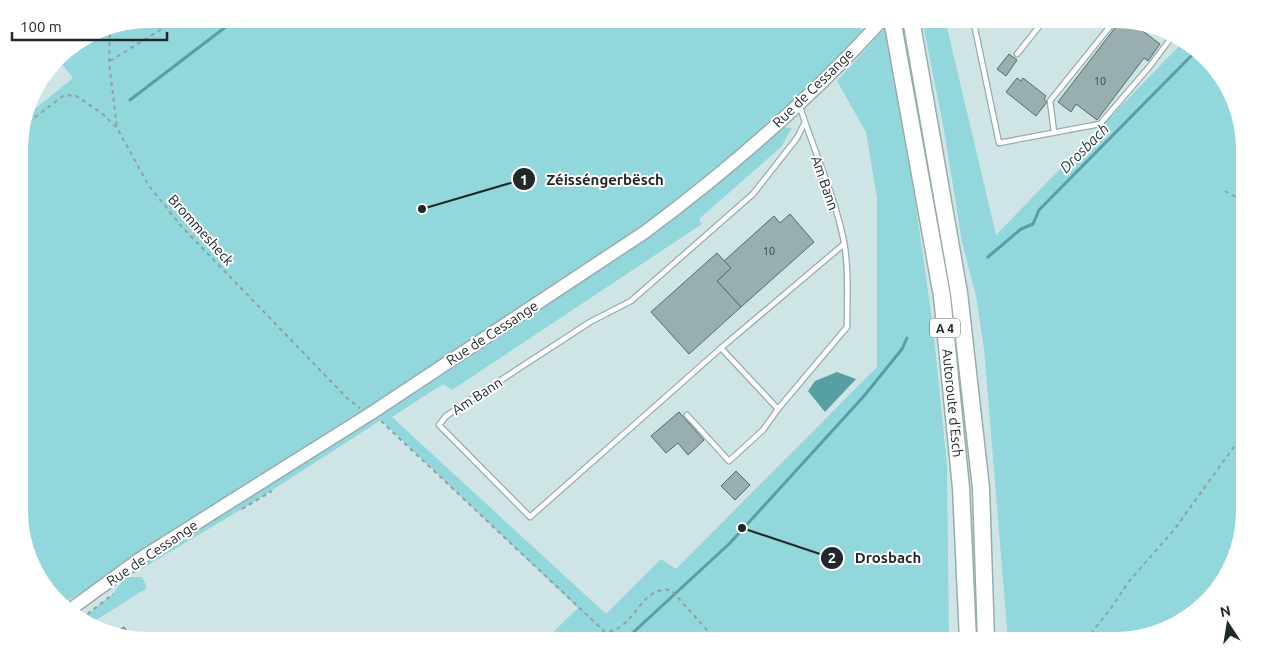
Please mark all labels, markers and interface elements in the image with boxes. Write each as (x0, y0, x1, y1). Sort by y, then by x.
scale bar (12, 10, 168, 42)
text: 100 m (20, 18, 62, 35)
street label: Rue de Cessange (769, 45, 857, 131)
house number: 10 (1094, 75, 1106, 87)
water label: Drosbach (1056, 120, 1112, 176)
street label: Am Bann (808, 154, 842, 212)
callout: Zéisséngerbësch (511, 164, 674, 194)
text: 1 (520, 171, 528, 188)
text: Zéisséngerbësch (546, 171, 664, 188)
street label: Brommesheck (165, 191, 237, 269)
house number: 10 (763, 245, 775, 257)
street label: Rue de Cessange (443, 297, 541, 369)
road number: A 4 (930, 318, 960, 338)
street label: Autoroute d'Esch (939, 348, 966, 458)
street label: Am Bann (449, 374, 505, 418)
street label: Rue de Cessange (104, 517, 200, 589)
callout: Drosbach (820, 543, 931, 573)
text: 2 (828, 549, 836, 566)
text: Drosbach (855, 549, 921, 566)
north arrow (1203, 599, 1253, 649)
text: N (1219, 602, 1232, 620)

